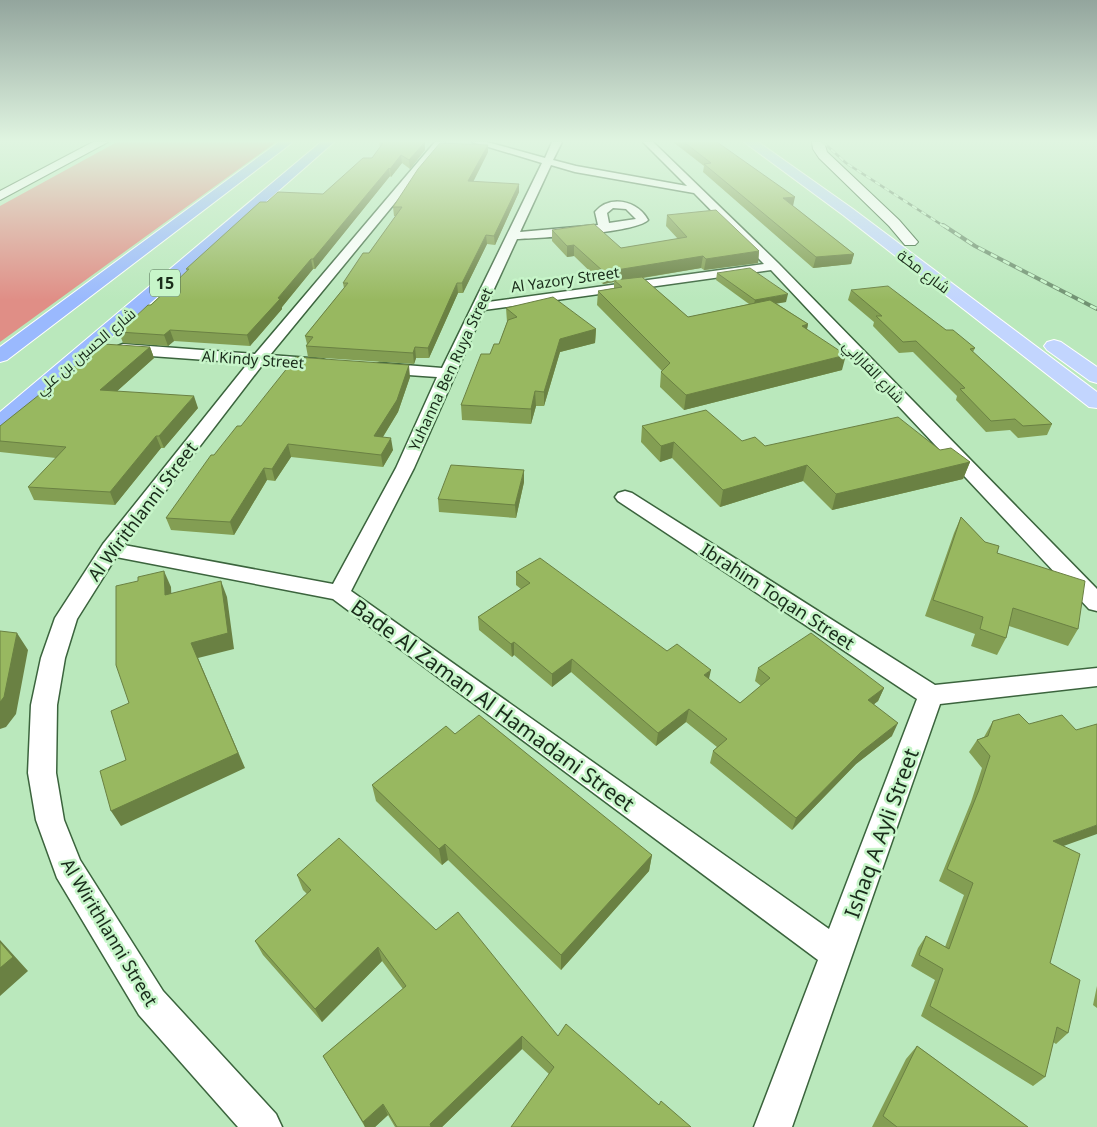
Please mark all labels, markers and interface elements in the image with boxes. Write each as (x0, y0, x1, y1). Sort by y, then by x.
street label: شارع مكة (892, 245, 954, 299)
street label: Al Yazory Street (510, 261, 621, 297)
road number: 15 (150, 270, 180, 296)
street label: Yuhanna Ben Ruya Street (403, 284, 497, 454)
street label: شارع الحسين بن علي (31, 303, 141, 401)
street label: شارع الفارابي (837, 335, 909, 409)
street label: Al Kindy Street (201, 345, 305, 373)
street label: Al Wirithlanni Street (82, 436, 203, 586)
street label: Ibrahim Toqan Street (697, 537, 860, 655)
street label: Bade Al Zaman Al Hamadani Street (346, 593, 641, 818)
street label: Ishaq A Ayli Street (837, 744, 925, 922)
street label: Al Wirithlanni Street (56, 854, 164, 1011)

